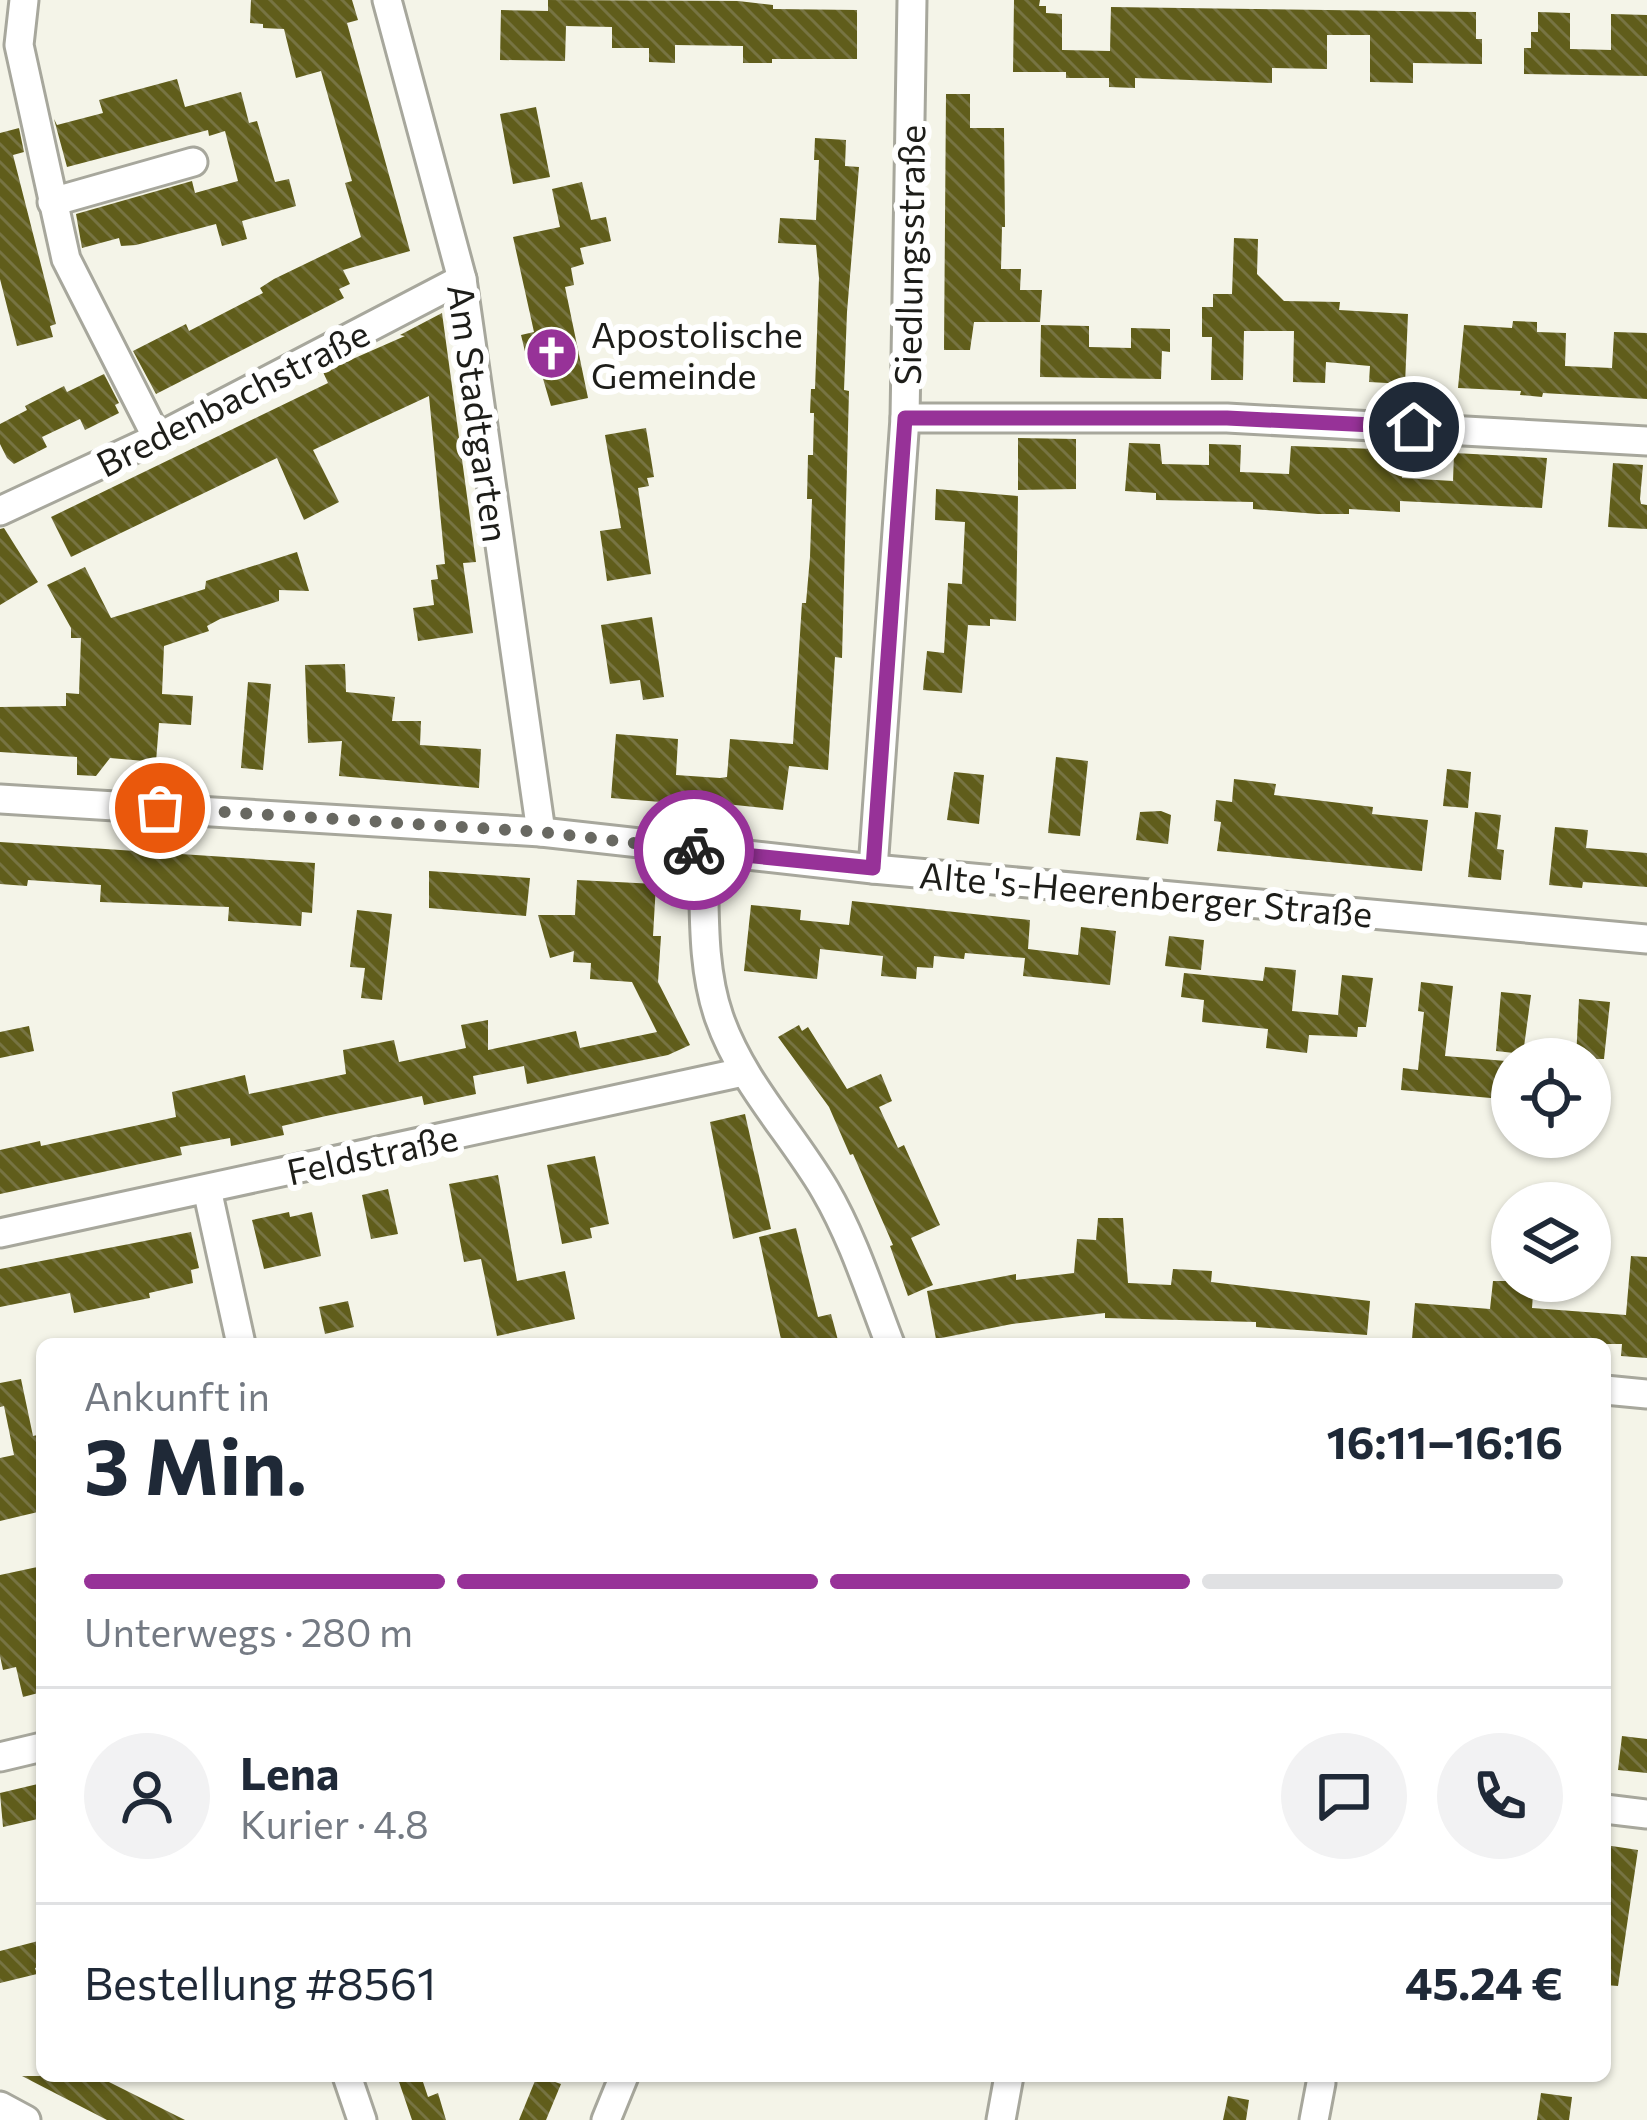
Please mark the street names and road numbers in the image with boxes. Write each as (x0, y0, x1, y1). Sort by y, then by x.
street label: Siedlungsstraße (884, 124, 932, 386)
street label: Am Stadtgarten (440, 281, 520, 545)
street label: Bredenbachstraße (89, 309, 375, 485)
street label: Alte 's-Heerenberger Straße (918, 851, 1374, 935)
street label: Feldstraße (283, 1113, 461, 1193)

